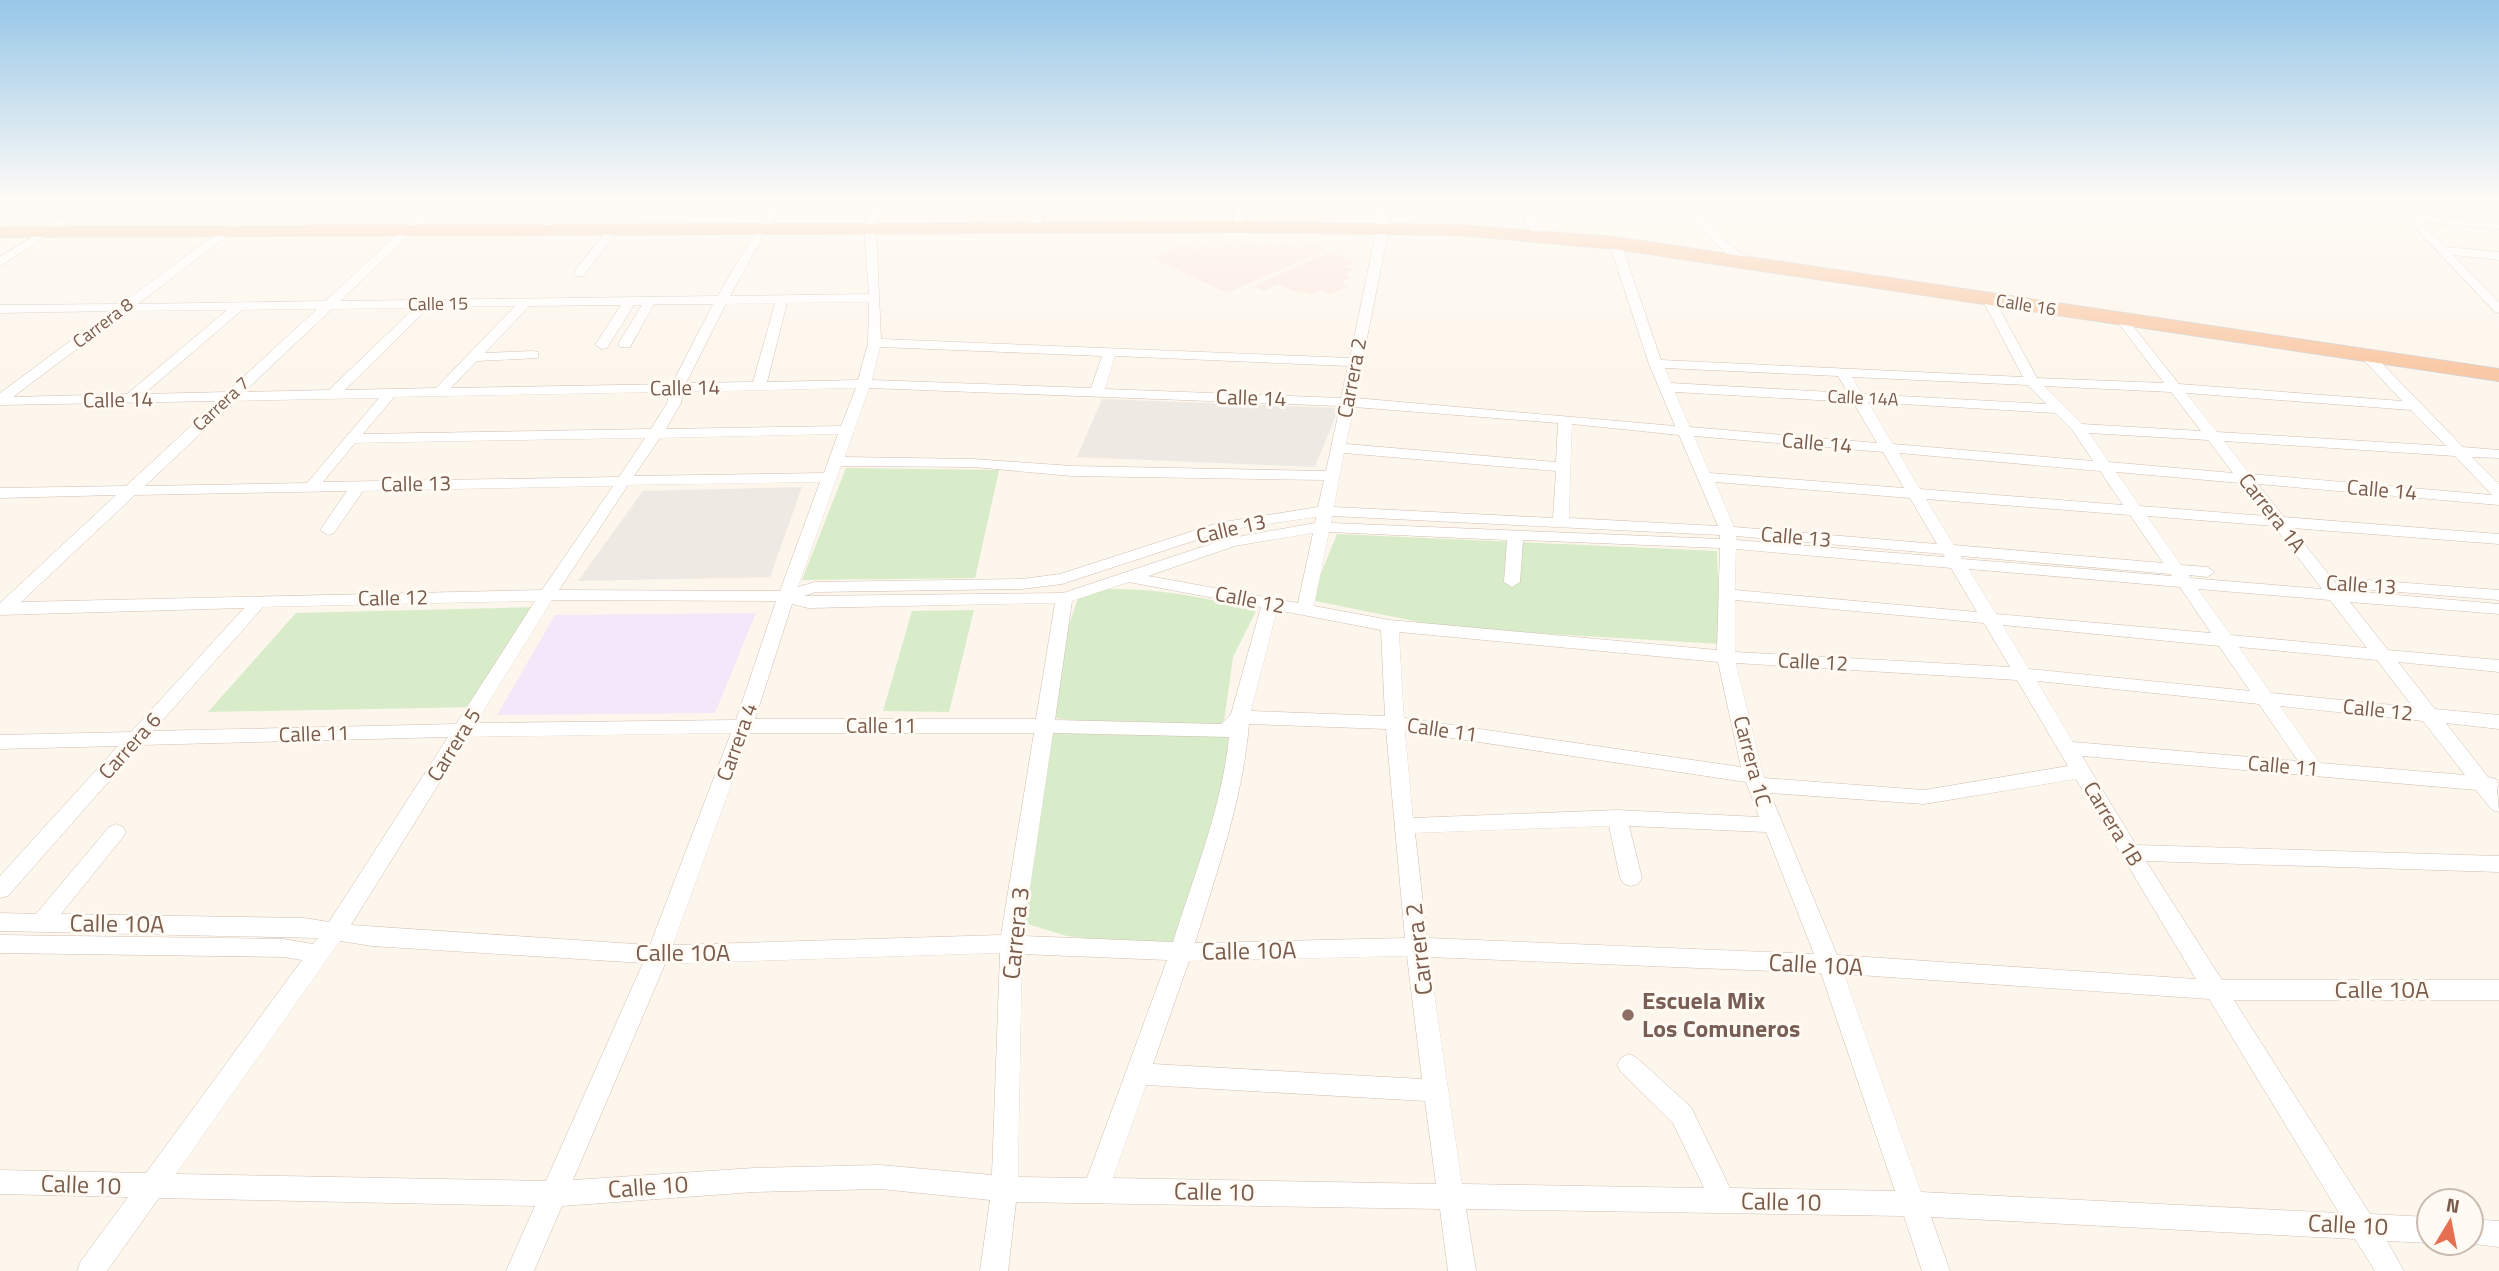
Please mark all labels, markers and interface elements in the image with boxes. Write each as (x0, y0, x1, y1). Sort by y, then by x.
street label: Calle 16 (1994, 286, 2058, 323)
street label: Calle 15 (408, 289, 468, 318)
street label: Carrera 8 (67, 291, 139, 354)
street label: Carrera 2 (1328, 335, 1374, 421)
street label: Carrera 7 (186, 370, 255, 437)
street label: Calle 14 (650, 370, 720, 404)
street label: Calle 14 (1215, 380, 1287, 414)
street label: Calle 14 (83, 382, 153, 416)
street label: Calle 14A (1827, 382, 1899, 413)
street label: Calle 14 (1781, 423, 1854, 461)
street label: Calle 13 (381, 466, 451, 500)
street label: Carrera 1A (2231, 466, 2314, 559)
street label: Calle 14 (2346, 470, 2419, 508)
street label: Calle 13 (1193, 505, 1269, 552)
street label: Calle 13 (1760, 517, 1833, 555)
street label: Calle 13 (2325, 566, 2397, 602)
street label: Calle 12 (1213, 577, 1288, 621)
street label: Calle 12 (358, 580, 428, 614)
street label: Calle 12 (1777, 643, 1849, 679)
street label: Calle 12 (2341, 689, 2415, 729)
street label: Carrera 4 (707, 698, 765, 785)
street label: Carrera 5 (418, 702, 488, 787)
street label: Carrera 6 (90, 705, 168, 786)
street label: Calle 11 (1405, 708, 1479, 750)
street label: Calle 11 (846, 709, 916, 741)
street label: Carrera 1C (1726, 712, 1780, 810)
street label: Calle 11 (278, 716, 350, 750)
street label: Calle 11 (2247, 746, 2320, 784)
street label: Carrera 1B (2076, 775, 2152, 872)
street label: Carrera 3 (992, 885, 1038, 981)
street label: Carrera 2 (1394, 901, 1442, 997)
street label: Calle 10A (69, 904, 165, 942)
street label: Calle 10A (1201, 931, 1297, 969)
street label: Calle 10A (636, 934, 730, 970)
street label: Calle 10A (1768, 944, 1864, 984)
street label: Calle 10A (2335, 971, 2429, 1007)
place label: Escuela Mix Los Comuneros (1642, 982, 1800, 1046)
marker: Escuela Mix Los Comuneros (1620, 1007, 1636, 1023)
street label: Calle 10 (40, 1165, 122, 1203)
street label: Calle 10 (607, 1165, 689, 1207)
street label: Calle 10 (1173, 1172, 1255, 1210)
street label: Calle 10 (1740, 1182, 1822, 1220)
north arrow (2415, 1187, 2485, 1257)
text: N (2444, 1189, 2462, 1220)
street label: Calle 10 (2307, 1204, 2389, 1244)

